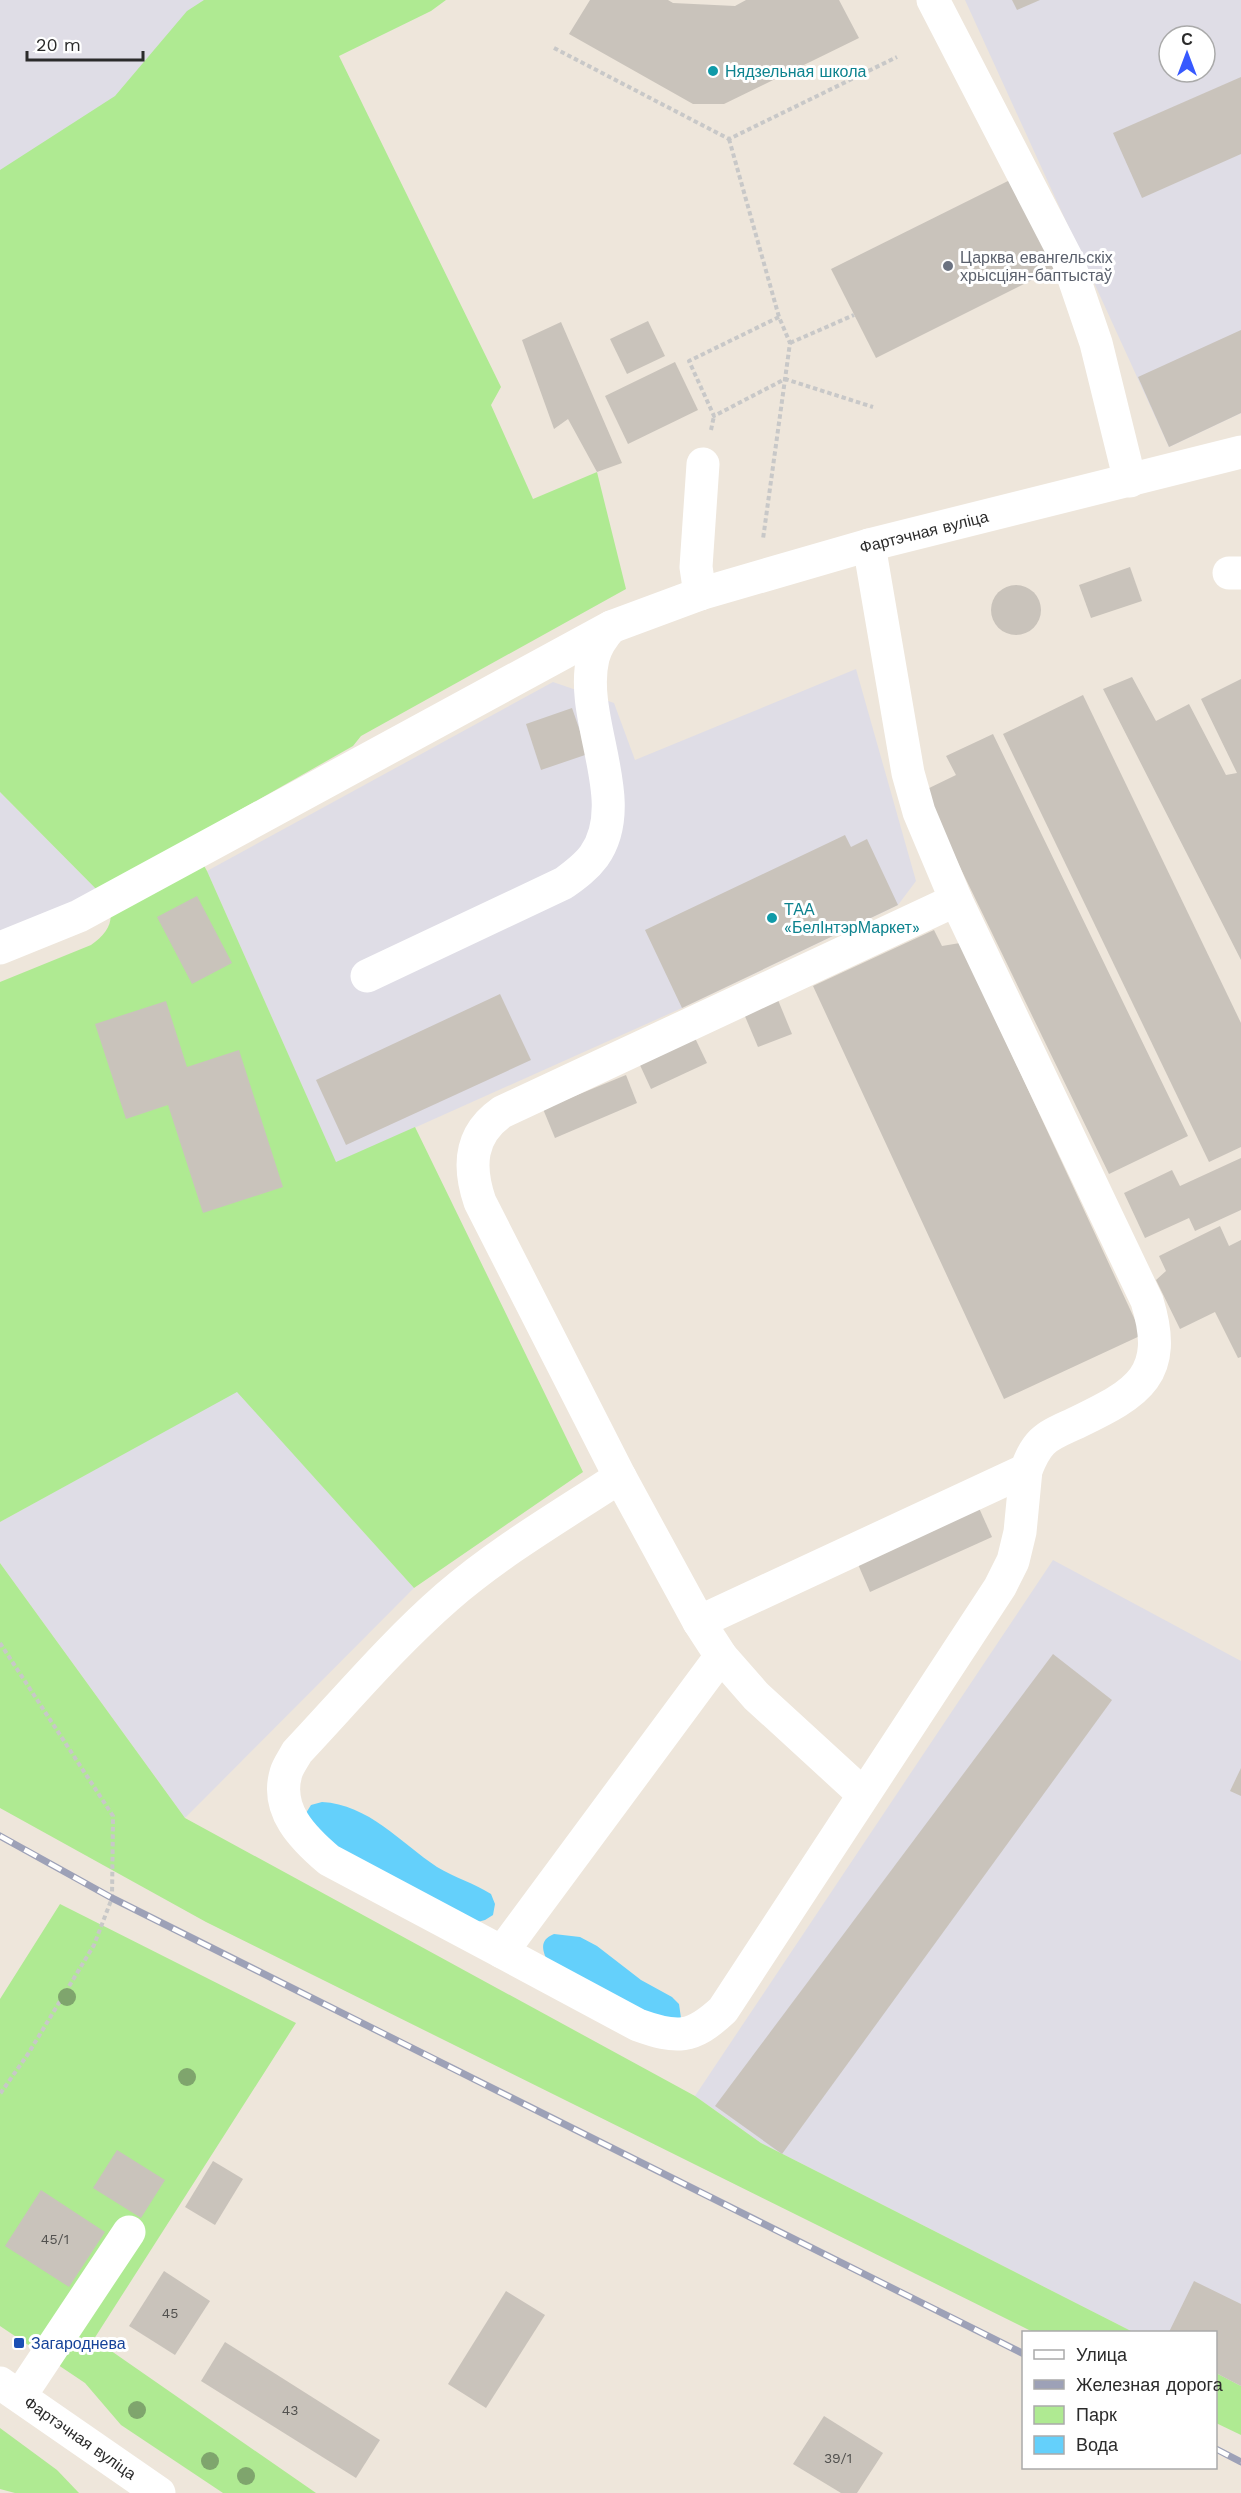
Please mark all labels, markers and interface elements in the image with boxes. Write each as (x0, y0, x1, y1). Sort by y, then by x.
scale bar (27, 24, 142, 62)
north arrow (1157, 24, 1217, 84)
text: С (1181, 30, 1193, 49)
text: 20 m (36, 34, 81, 55)
place label: Нядзельная школа (725, 62, 867, 81)
marker: Нядзельная школа (706, 64, 720, 78)
place label: Царква евангельскіх хрысціян-баптыстаў (960, 248, 1113, 285)
marker: Царква евангельскіх хрысціян-баптыстаў (941, 259, 955, 273)
street label: Фартэчная вуліца (858, 507, 990, 557)
place label: ТАА «БелІнтэрМаркет» (784, 900, 920, 937)
marker: ТАА «БелІнтэрМаркет» (765, 911, 779, 925)
house number: 45/1 (41, 2231, 69, 2247)
house number: 45 (162, 2305, 178, 2321)
legend (1022, 2331, 1217, 2469)
place label: Загароднева (31, 2334, 126, 2353)
marker: Загароднева (12, 2336, 26, 2350)
text: Улица (1076, 2344, 1128, 2365)
text: Железная дорога (1076, 2374, 1224, 2395)
street label: Фартэчная вуліца (20, 2392, 140, 2484)
house number: 43 (282, 2402, 298, 2418)
text: Парк (1076, 2404, 1117, 2425)
text: Вода (1076, 2434, 1119, 2455)
house number: 39/1 (824, 2450, 852, 2466)

